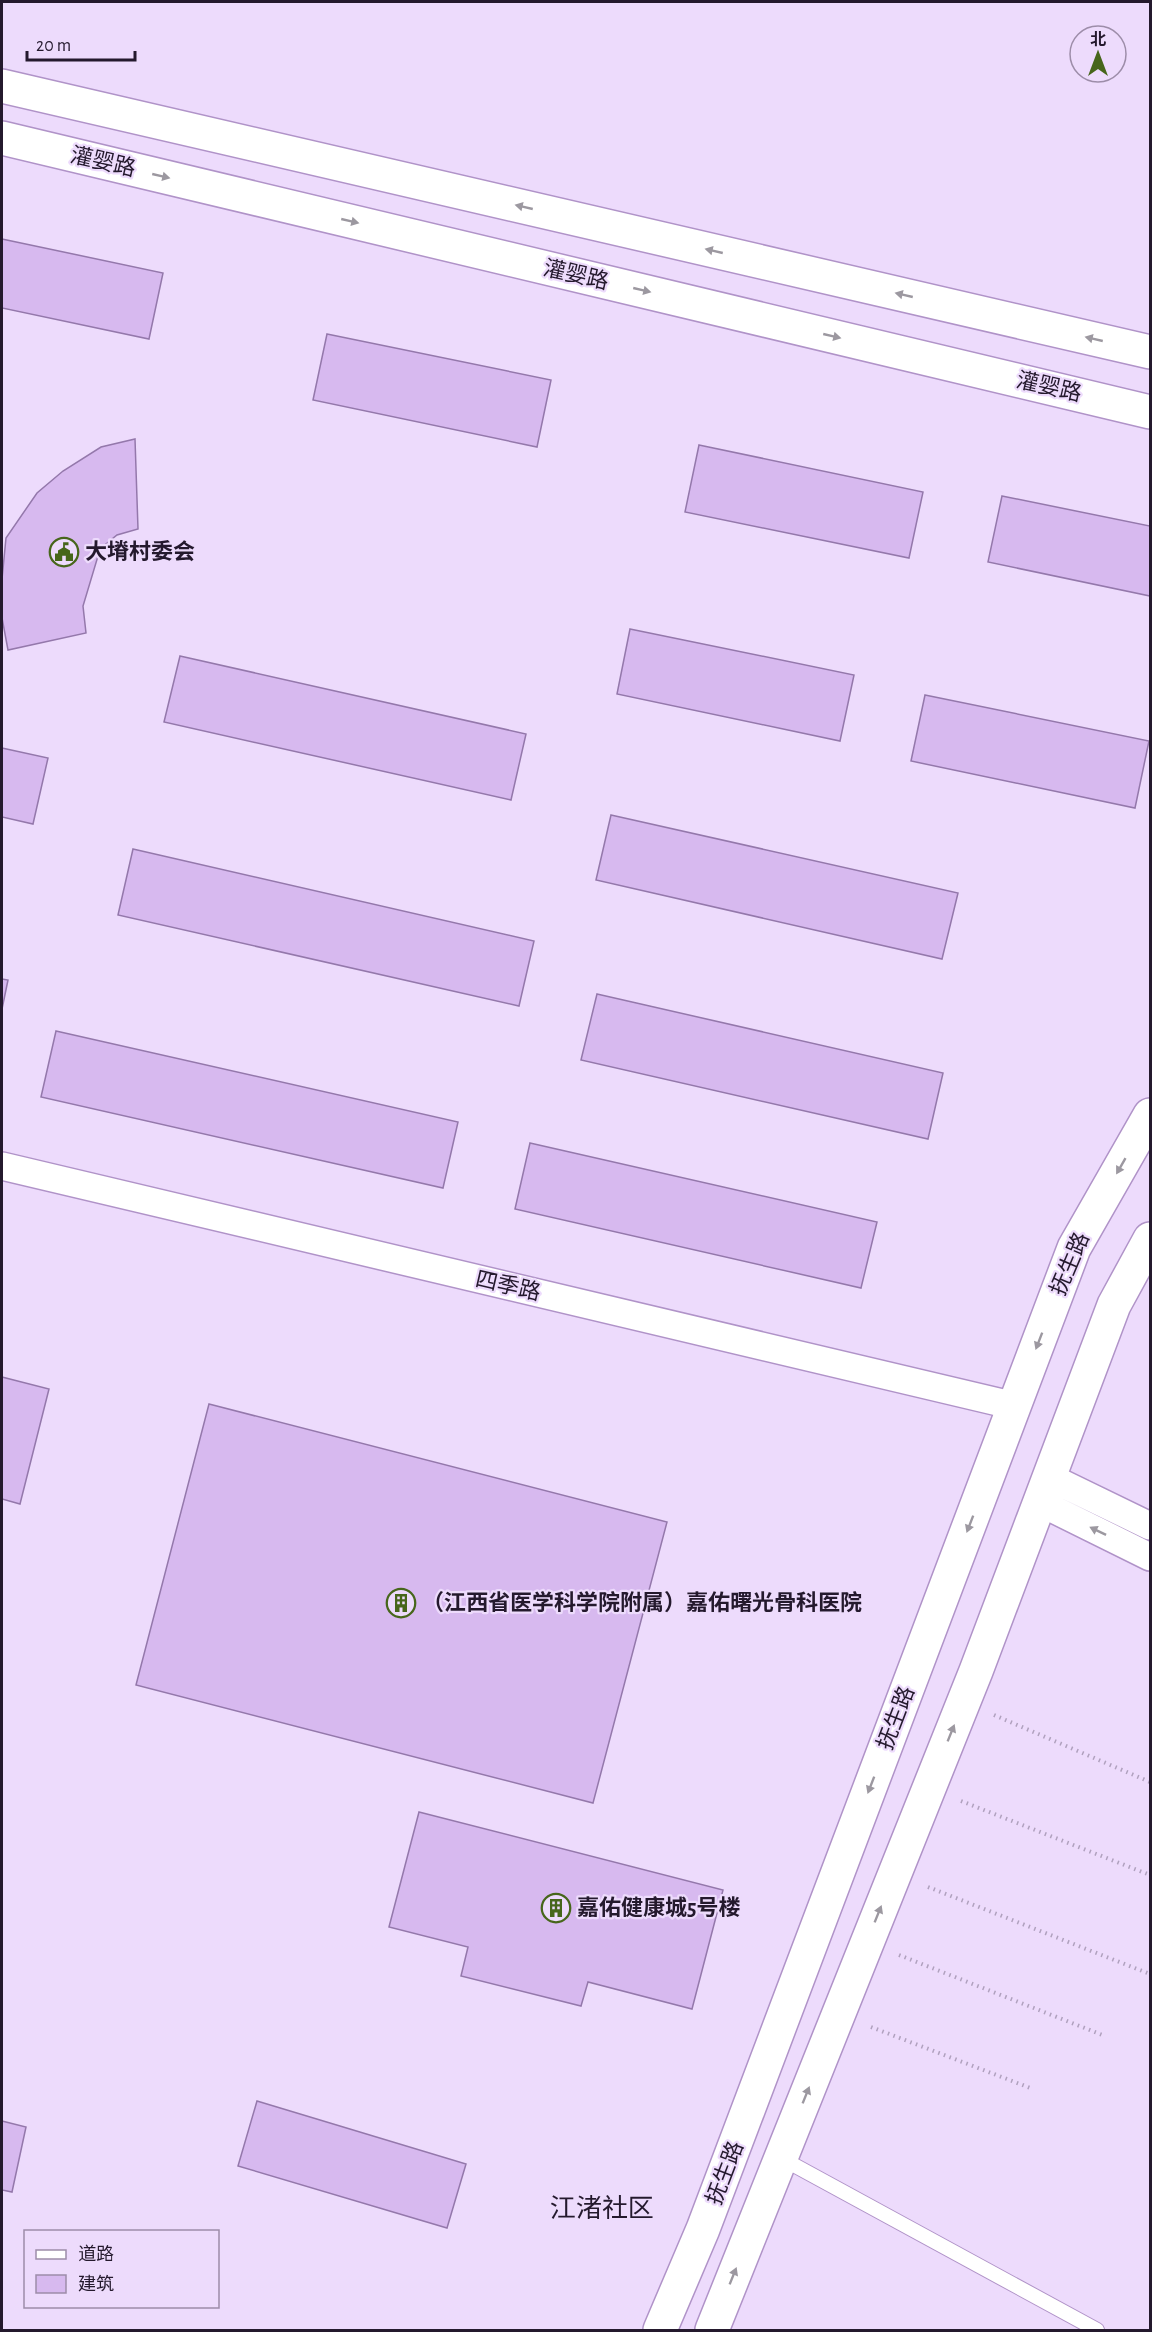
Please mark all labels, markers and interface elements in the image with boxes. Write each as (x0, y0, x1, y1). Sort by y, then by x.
scale bar (27, 24, 135, 62)
north arrow (1068, 24, 1128, 84)
text: 北 (1090, 31, 1106, 48)
text: 20 m (36, 37, 71, 55)
street label: 灌婴路 (68, 143, 138, 180)
one-way arrow (151, 171, 170, 181)
one-way arrow (514, 202, 533, 211)
one-way arrow (341, 216, 359, 226)
one-way arrow (704, 246, 723, 256)
street label: 灌婴路 (541, 256, 611, 293)
one-way arrow (633, 286, 651, 296)
one-way arrow (894, 290, 913, 300)
one-way arrow (822, 331, 841, 341)
one-way arrow (1084, 334, 1103, 344)
street label: 灌婴路 (1014, 368, 1084, 405)
public building icon: 大塉村委会 (48, 536, 80, 568)
place label: 大塉村委会 (85, 540, 195, 563)
one-way arrow (1117, 1157, 1127, 1174)
street label: 抚生路 (1046, 1229, 1093, 1299)
street label: 四季路 (473, 1267, 543, 1304)
one-way arrow (1033, 1333, 1043, 1351)
one-way arrow (965, 1515, 974, 1533)
one-way arrow (1089, 1526, 1106, 1536)
building icon: （江西省医学科学院附属）嘉佑曙光骨科医院 (385, 1587, 417, 1619)
place label: （江西省医学科学院附属）嘉佑曙光骨科医院 (422, 1591, 862, 1614)
street label: 抚生路 (873, 1683, 918, 1753)
one-way arrow (947, 1724, 956, 1742)
one-way arrow (866, 1776, 876, 1794)
building icon: 嘉佑健康城5号楼 (540, 1892, 572, 1924)
place label: 嘉佑健康城5号楼 (577, 1896, 741, 1919)
one-way arrow (874, 1905, 883, 1923)
one-way arrow (802, 2086, 811, 2104)
street label: 抚生路 (702, 2138, 747, 2208)
district label: 江渚社区 (550, 2194, 654, 2222)
legend (24, 2230, 219, 2308)
text: 道路 (78, 2244, 114, 2264)
one-way arrow (729, 2267, 739, 2285)
text: 建筑 (78, 2274, 114, 2294)

